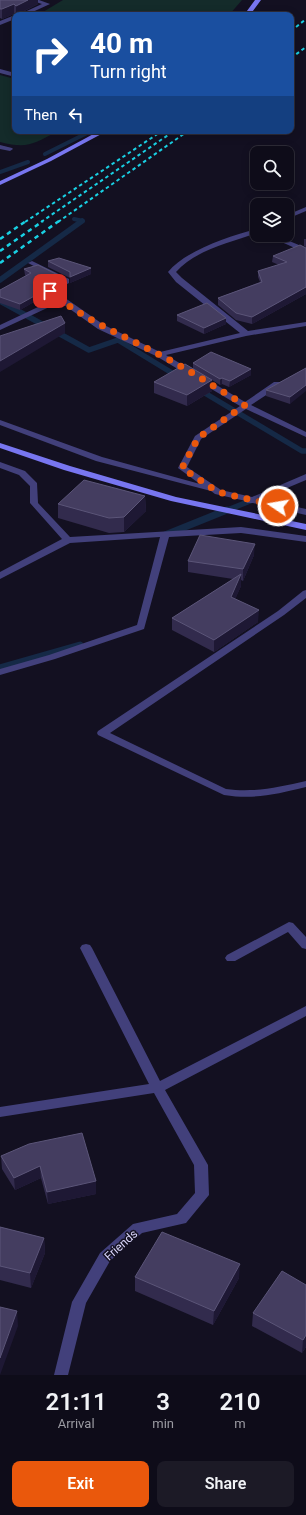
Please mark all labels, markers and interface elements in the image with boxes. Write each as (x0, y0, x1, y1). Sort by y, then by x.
text: 40 m (90, 27, 153, 60)
icon: right (24, 28, 76, 80)
text: Turn right (90, 61, 167, 82)
icon: left (65, 104, 87, 126)
text: Then (24, 106, 57, 124)
map controls (250, 146, 294, 242)
button: search (250, 146, 294, 190)
button: layers (250, 198, 294, 242)
pin (33, 274, 67, 308)
icon: arrive (39, 280, 61, 302)
position arrow (257, 485, 299, 527)
street label: Friends (102, 1227, 140, 1263)
text: 21:11 (45, 1388, 107, 1416)
text: 3 (156, 1388, 170, 1416)
text: 210 (219, 1388, 261, 1416)
text: Arrival (58, 1416, 95, 1431)
text: min (152, 1416, 174, 1431)
text: m (234, 1416, 246, 1431)
button: Exit (12, 1461, 149, 1507)
button: Share (157, 1461, 294, 1507)

